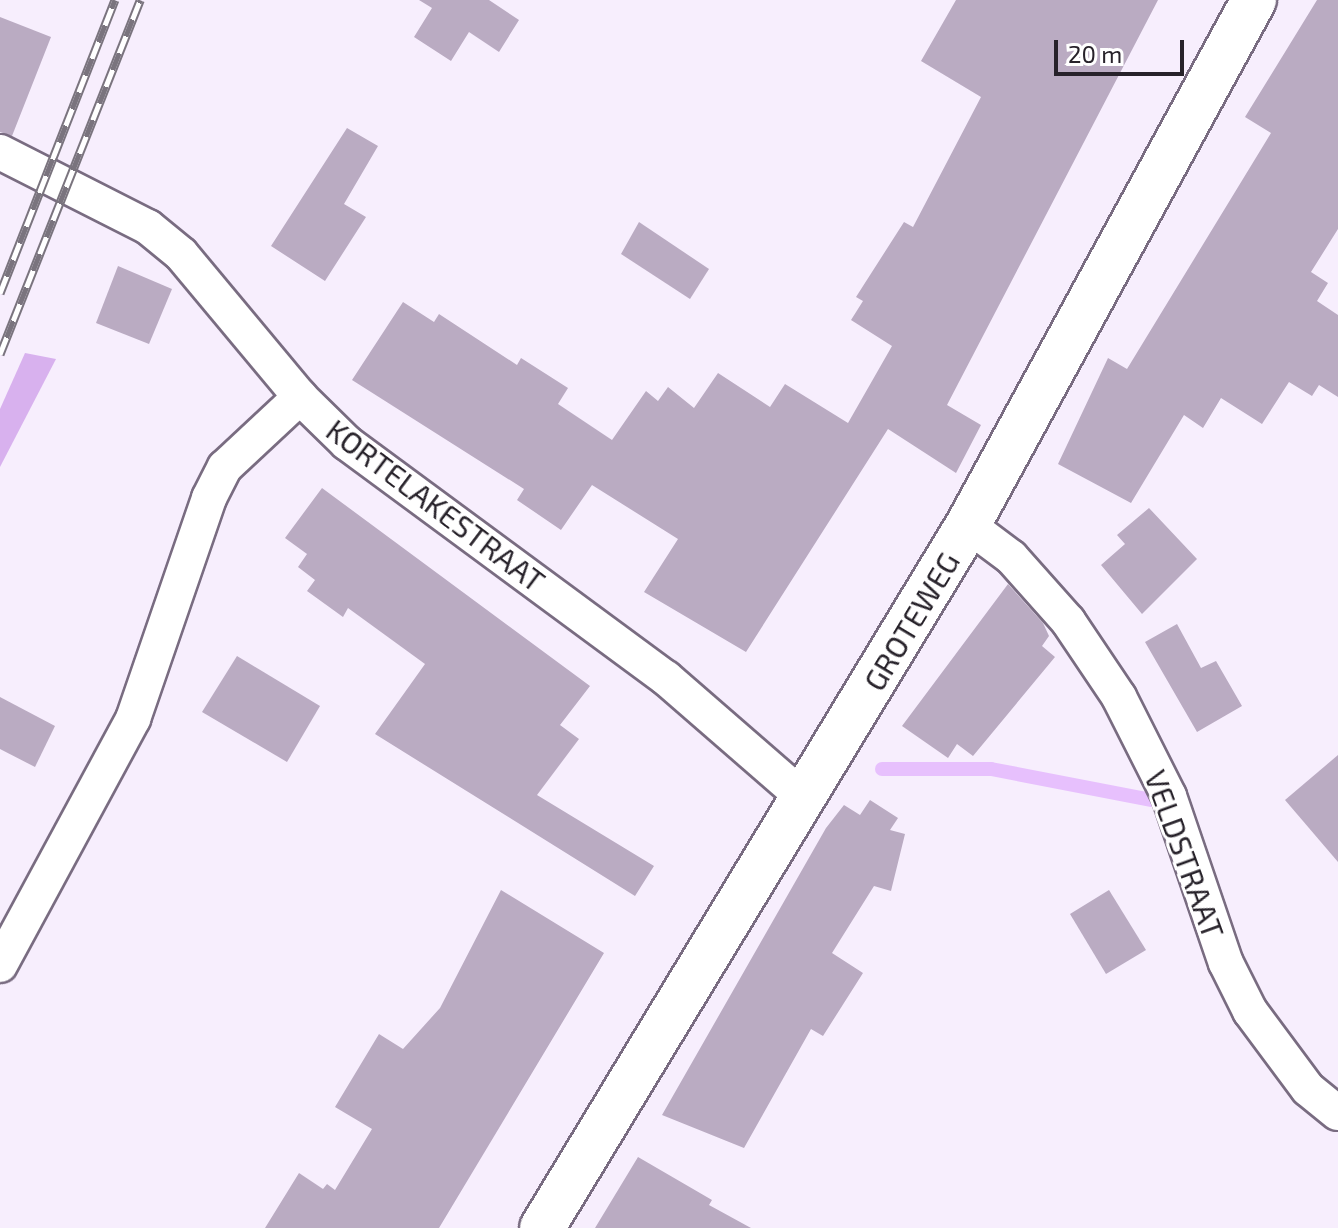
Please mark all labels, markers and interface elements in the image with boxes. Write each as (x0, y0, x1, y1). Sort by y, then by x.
scale bar (1058, 24, 1188, 74)
text: 20 m (1068, 39, 1122, 68)
street label: KORTELAKESTRAAT (320, 411, 552, 599)
street label: GROTEWEG (856, 545, 966, 697)
street label: VELDSTRAAT (1138, 765, 1232, 943)

